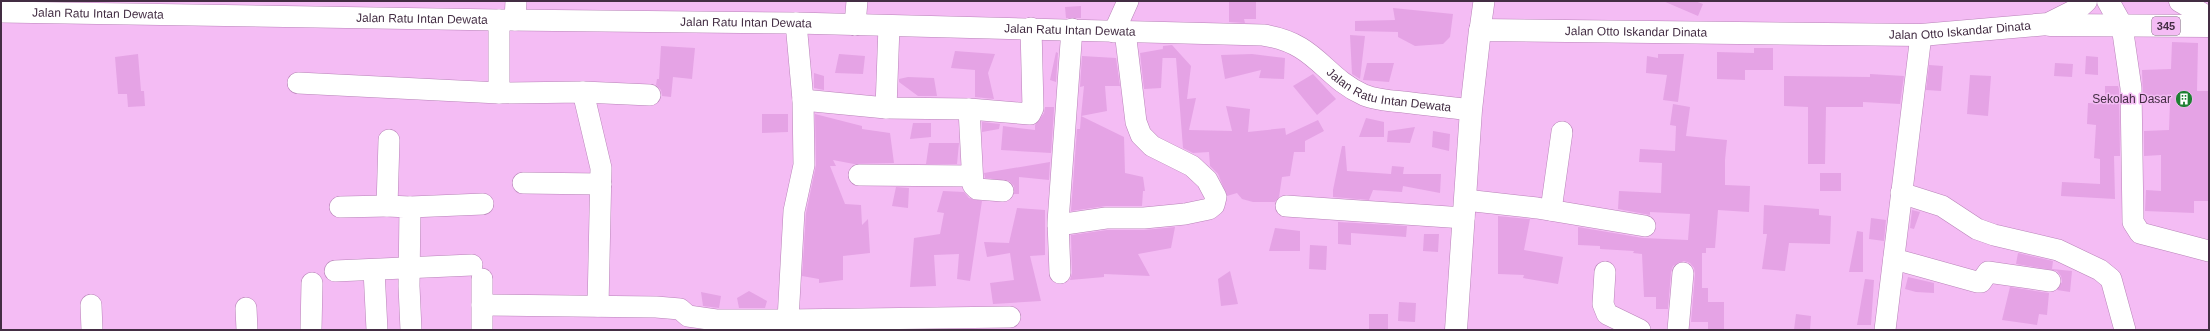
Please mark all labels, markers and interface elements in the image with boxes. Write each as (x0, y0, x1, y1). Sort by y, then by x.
street label: Jalan Ratu Intan Dewata (32, 6, 164, 22)
street label: Jalan Ratu Intan Dewata (356, 11, 488, 27)
street label: Jalan Ratu Intan Dewata (680, 15, 812, 30)
road number: 345 (2152, 17, 2180, 35)
street label: Jalan Otto Iskandar Dinata (1889, 18, 2032, 42)
street label: Jalan Ratu Intan Dewata (1004, 21, 1136, 39)
street label: Jalan Otto Iskandar Dinata (1565, 24, 1708, 40)
street label: Jalan Ratu Intan Dewata (1324, 65, 1452, 115)
building icon: Sekolah Dasar (2174, 89, 2194, 109)
place label: Sekolah Dasar (2092, 92, 2171, 106)

